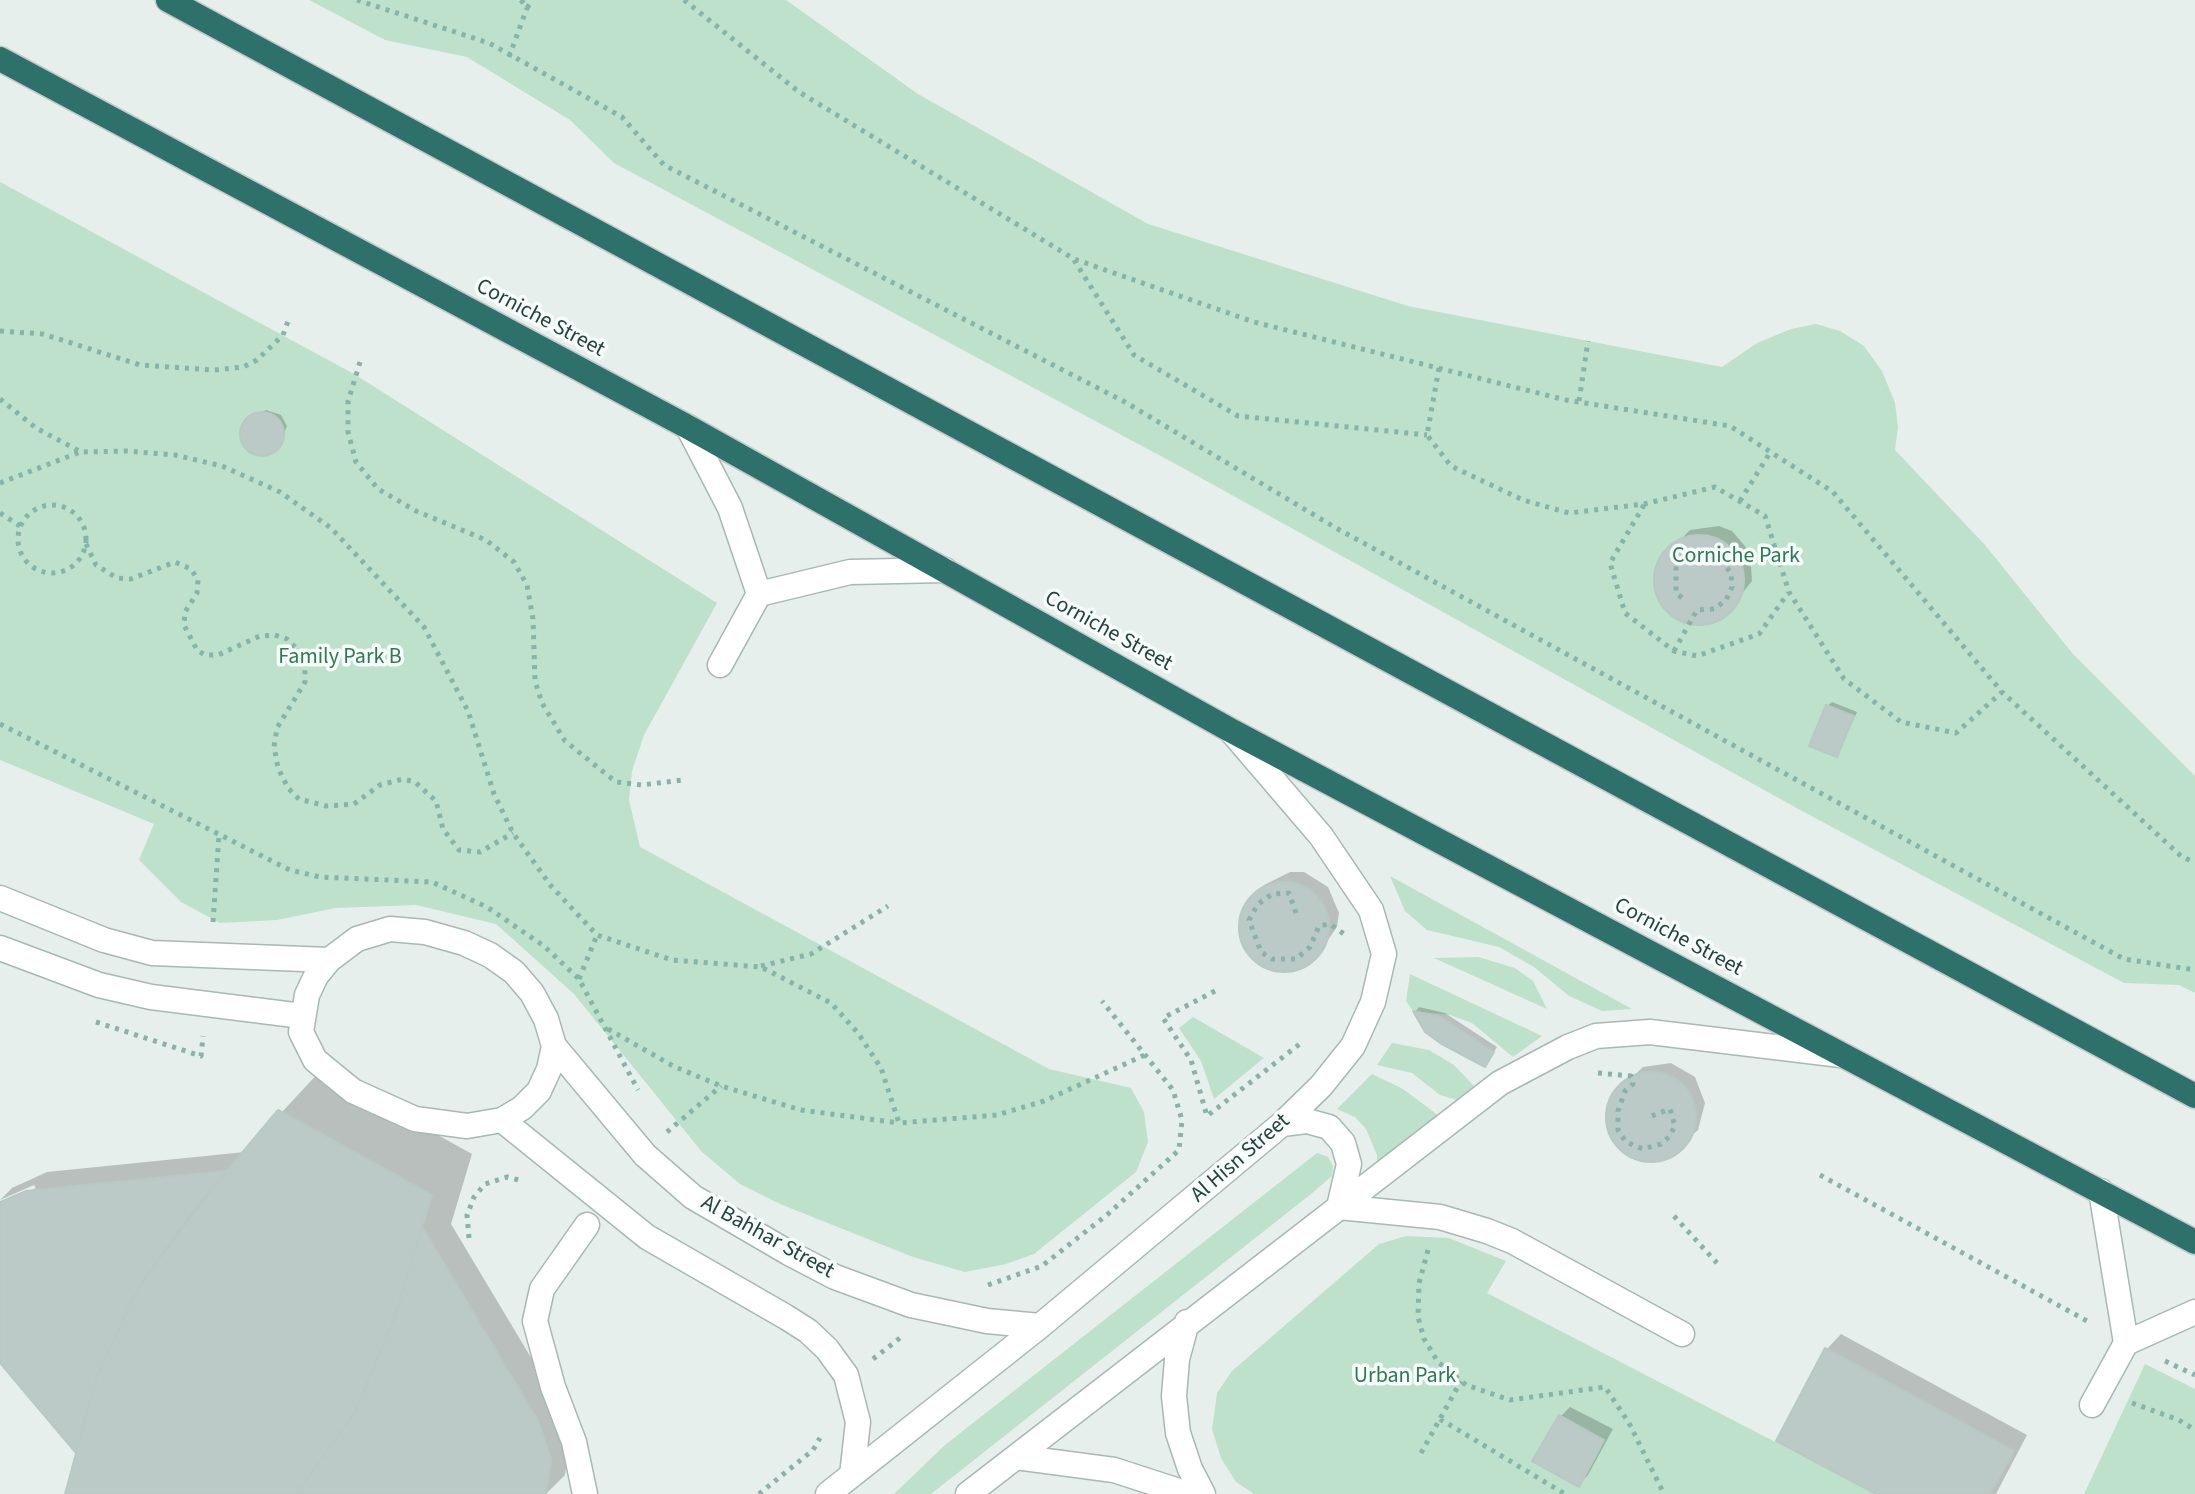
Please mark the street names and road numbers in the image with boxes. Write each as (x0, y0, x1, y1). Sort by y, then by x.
street label: Corniche Street (471, 274, 609, 364)
street label: Corniche Street (1040, 586, 1176, 678)
street label: Corniche Street (1609, 893, 1747, 983)
street label: Al Hisn Street (1186, 1109, 1296, 1209)
street label: Al Bahhar Street (696, 1191, 838, 1285)

